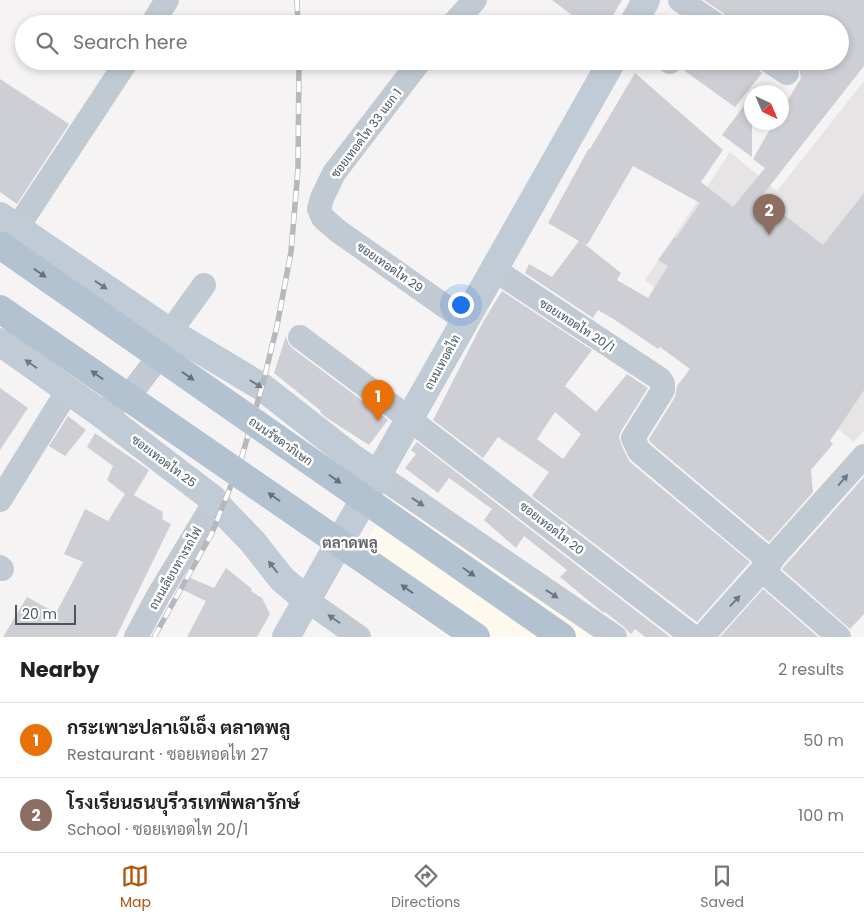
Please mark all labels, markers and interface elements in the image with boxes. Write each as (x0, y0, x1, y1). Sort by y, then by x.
search box (15, 15, 849, 70)
icon: search (33, 29, 61, 57)
text: Search here (73, 29, 187, 56)
street label: ซอยเทอดไท 33 แยก 1 (327, 85, 405, 181)
north arrow (744, 85, 789, 130)
pin: 2 (753, 194, 785, 235)
street label: ซอยเทอดไท 29 (353, 238, 427, 296)
one-way arrow (33, 268, 47, 278)
one-way arrow (94, 280, 108, 290)
your location (448, 292, 474, 318)
street label: ซอยเทอดไท 20/1 (536, 294, 618, 356)
street label: ถนนเทอดไท (420, 331, 464, 393)
one-way arrow (25, 359, 38, 369)
one-way arrow (90, 370, 103, 380)
one-way arrow (181, 371, 194, 381)
one-way arrow (250, 379, 263, 388)
pin: 1 (362, 380, 394, 421)
street label: ถนนรัชดาภิเษก (246, 413, 316, 469)
street label: ซอยเทอดไท 25 (128, 431, 200, 491)
one-way arrow (329, 474, 342, 484)
one-way arrow (837, 474, 849, 486)
one-way arrow (267, 492, 280, 502)
one-way arrow (411, 498, 425, 507)
street label: ซอยเทอดไท 20 (516, 498, 588, 558)
street label: ถนนเลียบทางรถไฟ (144, 524, 206, 612)
district label: ตลาดพลู (322, 532, 378, 554)
one-way arrow (268, 561, 279, 574)
one-way arrow (462, 567, 475, 577)
one-way arrow (400, 584, 414, 594)
one-way arrow (545, 589, 559, 599)
one-way arrow (729, 596, 741, 608)
scale bar (15, 602, 76, 625)
text: 20 m (22, 604, 57, 624)
one-way arrow (327, 614, 340, 624)
text: Nearby (20, 655, 100, 684)
text: 2 results (778, 658, 844, 681)
text: กระเพาะปลาเจ๊เอ็ง ตลาดพลู (67, 714, 290, 741)
text: 1 (33, 729, 39, 752)
text: 50 m (803, 729, 844, 752)
text: Restaurant · ซอยเทอดไท 27 (67, 743, 268, 766)
text: โรงเรียนธนบุรีวรเทพีพลารักษ์ (67, 789, 300, 816)
text: 2 (31, 804, 41, 827)
text: 100 m (798, 804, 844, 827)
text: School · ซอยเทอดไท 20/1 (67, 818, 248, 841)
tab: Map (120, 862, 151, 913)
tab: Directions (391, 862, 460, 913)
tab: Saved (700, 862, 744, 913)

